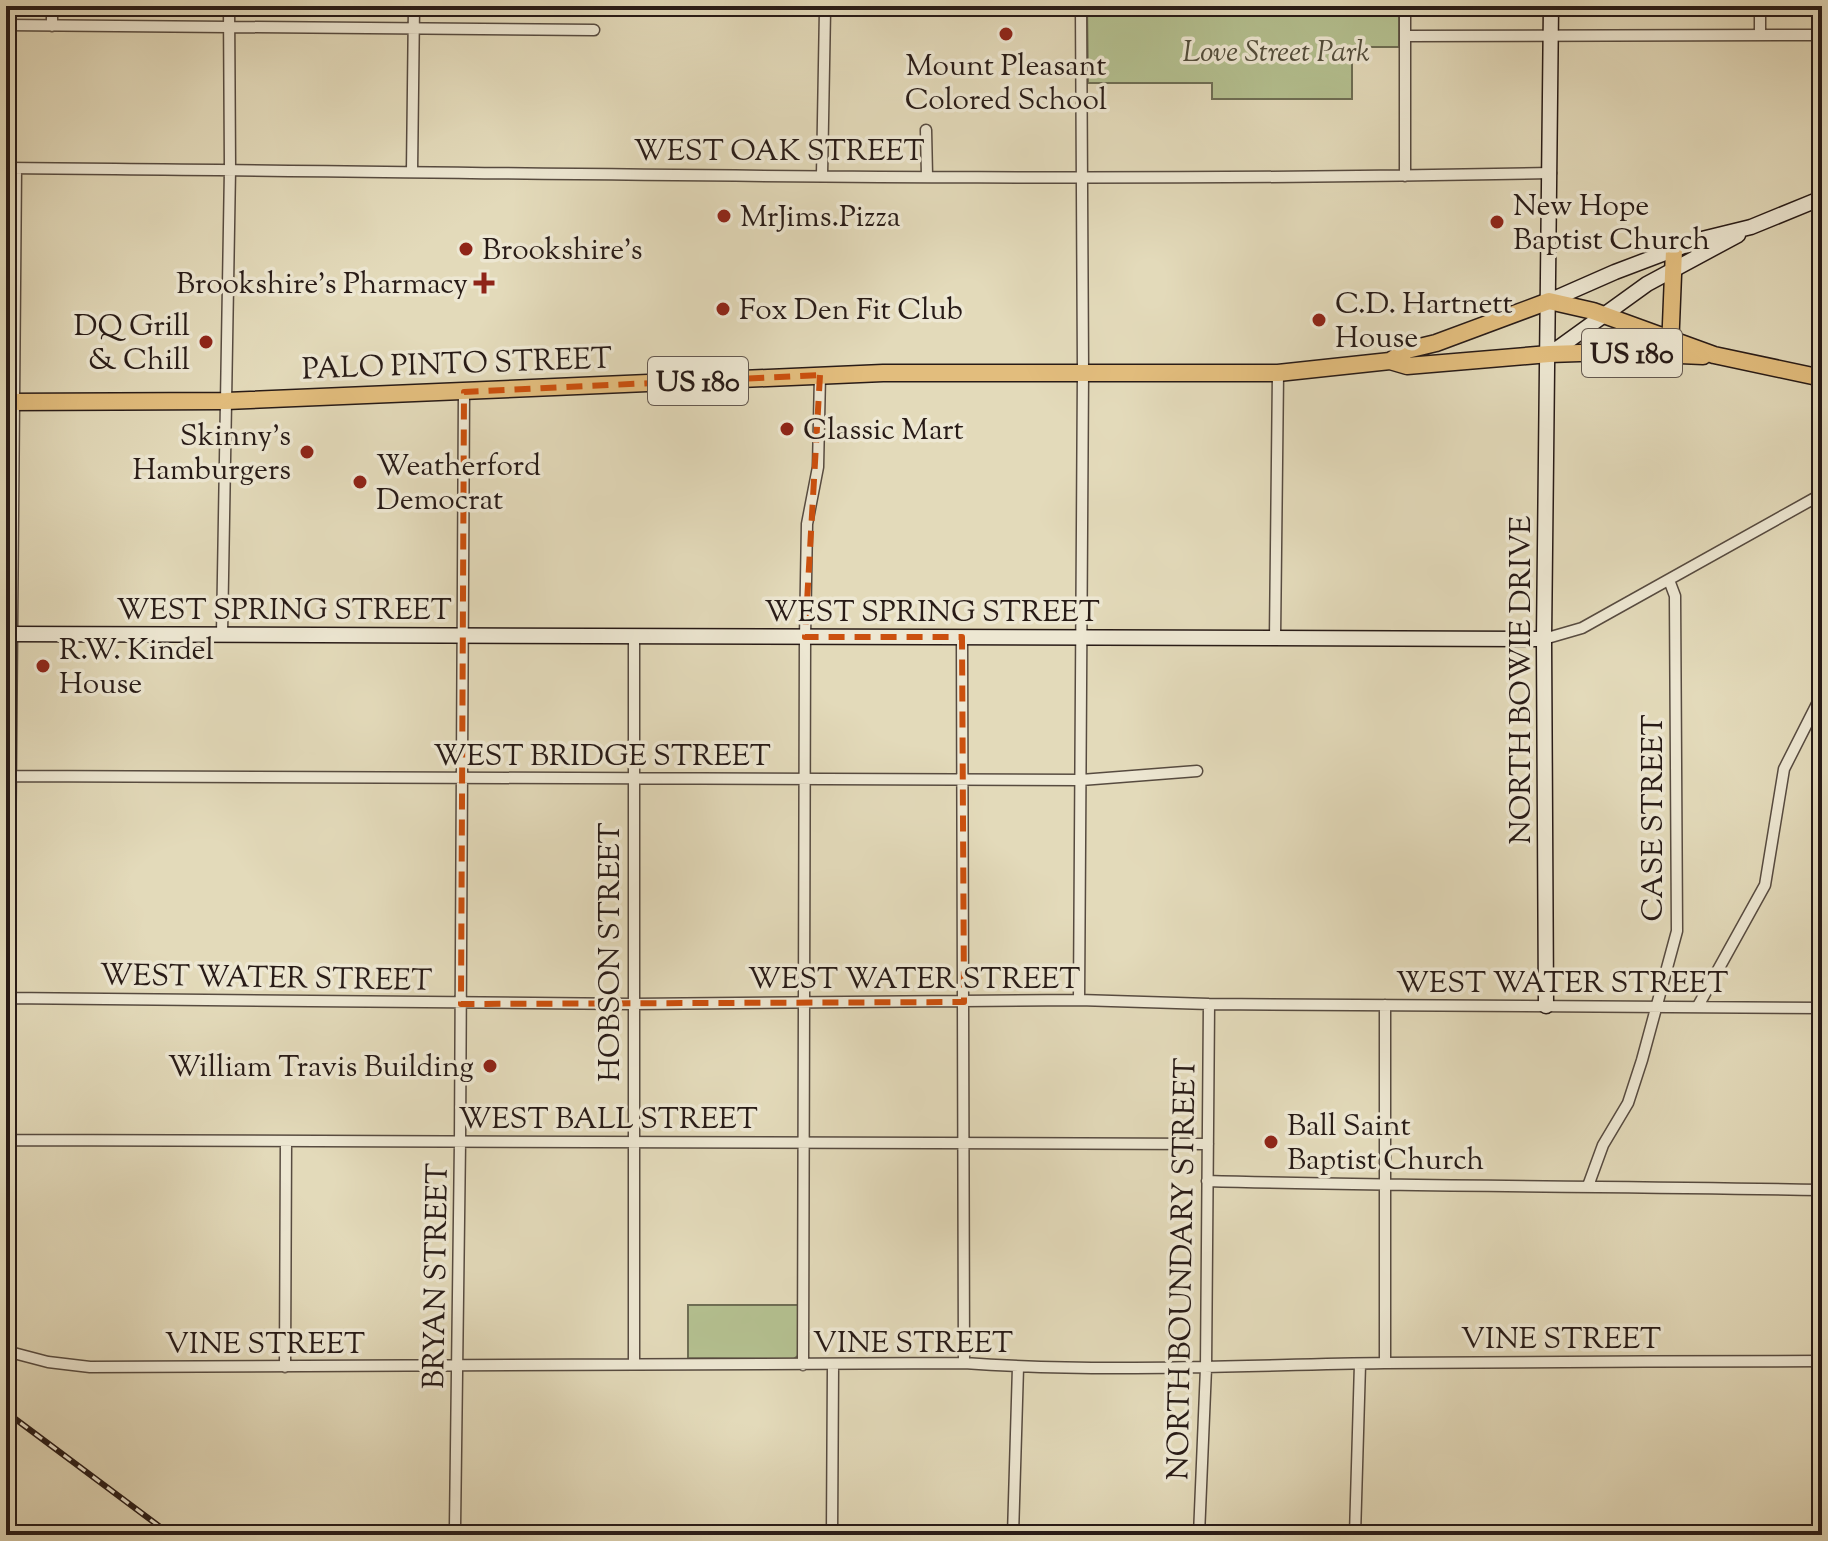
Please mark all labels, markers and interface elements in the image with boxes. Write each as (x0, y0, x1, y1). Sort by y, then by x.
marker: Mount Pleasant Colored School (997, 25, 1015, 43)
park label: Love Street Park (1182, 32, 1370, 75)
place label: Mount Pleasant Colored School (905, 46, 1107, 123)
street label: WEST OAK STREET (633, 131, 925, 174)
place label: New Hope Baptist Church (1513, 186, 1711, 263)
place label: MrJims.Pizza (740, 197, 901, 240)
marker: MrJims.Pizza (715, 207, 733, 225)
marker: New Hope Baptist Church (1488, 213, 1506, 231)
place label: Brookshire's (482, 230, 643, 273)
marker: Brookshire's (457, 240, 475, 258)
place label: Brookshire's Pharmacy (176, 264, 468, 307)
marker: Brookshire's Pharmacy (475, 274, 493, 292)
place label: C.D. Hartnett House (1335, 284, 1513, 361)
place label: Fox Den Fit Club (739, 290, 963, 333)
marker: Fox Den Fit Club (714, 300, 732, 318)
place label: DQ Grill & Chill (74, 306, 190, 383)
marker: C.D. Hartnett House (1310, 311, 1328, 329)
road number: US 180 (1582, 329, 1682, 377)
marker: DQ Grill & Chill (197, 333, 215, 351)
street label: PALO PINTO STREET (301, 339, 613, 392)
road number: US 180 (648, 357, 748, 405)
place label: Classic Mart (803, 410, 964, 453)
place label: Skinny's Hamburgers (132, 416, 291, 493)
marker: Classic Mart (778, 420, 796, 438)
marker: Skinny's Hamburgers (298, 443, 316, 461)
place label: Weatherford Democrat (376, 446, 541, 523)
marker: Weatherford Democrat (351, 473, 369, 491)
street label: NORTH BOWIE DRIVE (1501, 516, 1544, 844)
street label: WEST SPRING STREET (116, 590, 452, 633)
street label: WEST SPRING STREET (764, 592, 1100, 635)
place label: R.W. Kindel House (59, 630, 214, 707)
marker: R.W. Kindel House (34, 657, 52, 675)
street label: CASE STREET (1633, 714, 1676, 922)
street label: WEST BRIDGE STREET (433, 736, 771, 779)
street label: HOBSON STREET (590, 822, 633, 1082)
street label: WEST WATER STREET (99, 955, 433, 1004)
street label: WEST WATER STREET (748, 959, 1080, 1002)
street label: WEST WATER STREET (1396, 963, 1728, 1006)
place label: William Travis Building (168, 1047, 474, 1090)
marker: William Travis Building (481, 1057, 499, 1075)
street label: NORTH BOUNDARY STREET (1158, 1058, 1209, 1481)
street label: WEST BALL STREET (458, 1099, 758, 1142)
place label: Ball Saint Baptist Church (1287, 1106, 1485, 1183)
marker: Ball Saint Baptist Church (1262, 1133, 1280, 1151)
street label: BRYAN STREET (414, 1163, 461, 1389)
street label: VINE STREET (1461, 1319, 1661, 1362)
street label: VINE STREET (813, 1323, 1013, 1366)
street label: VINE STREET (165, 1324, 365, 1367)

